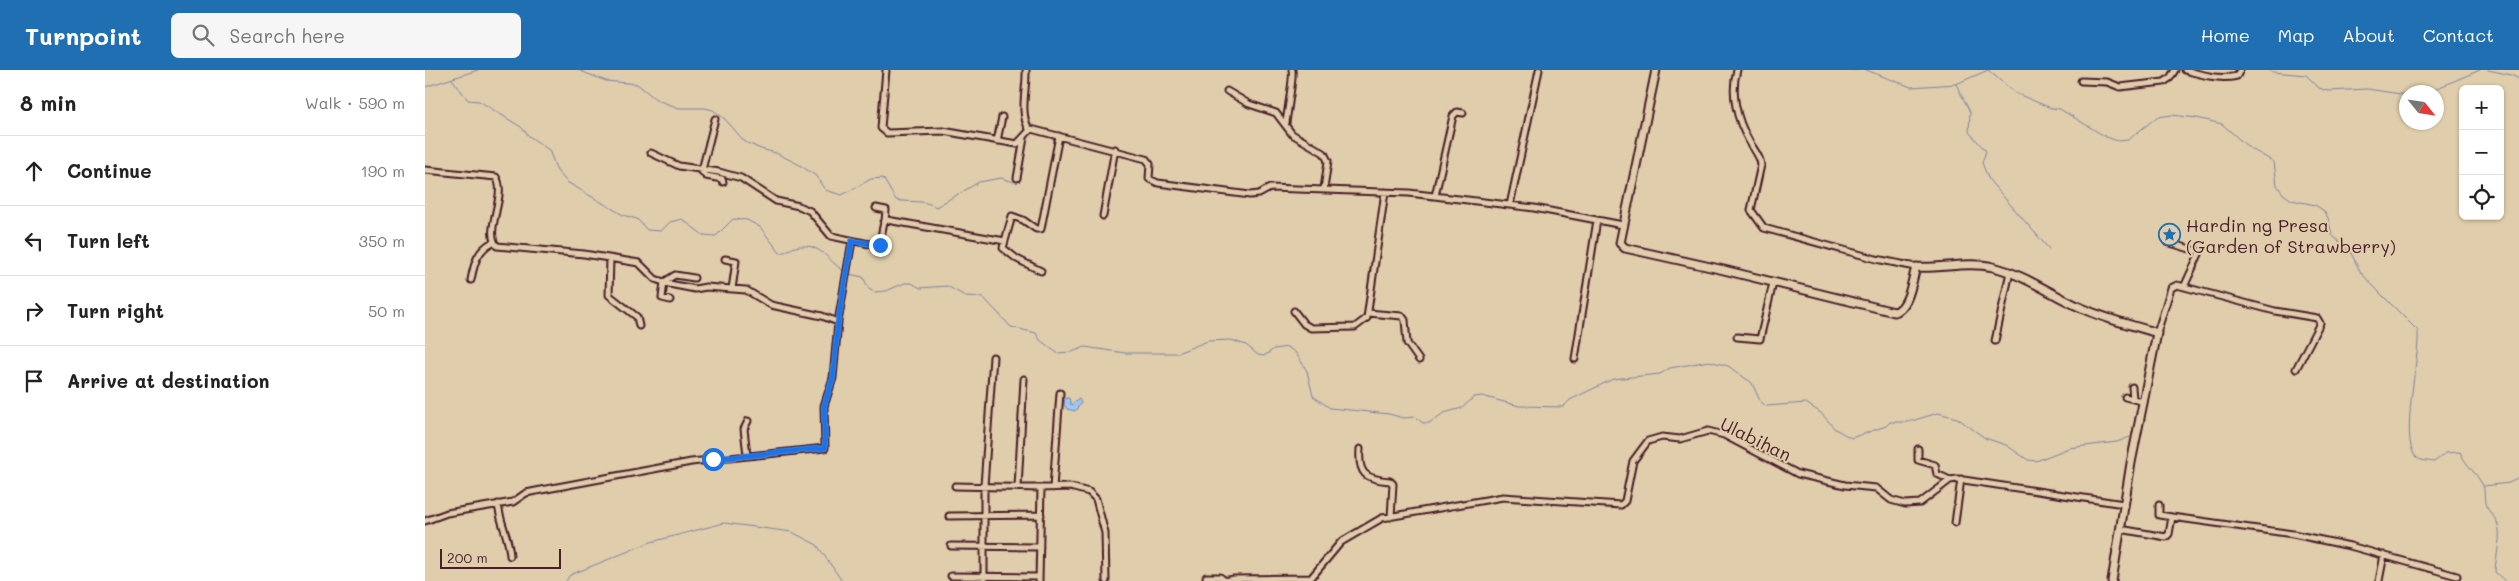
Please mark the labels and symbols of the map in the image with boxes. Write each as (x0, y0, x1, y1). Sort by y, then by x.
north arrow (2399, 85, 2444, 130)
place label: Hardin ng Presa (Garden of Strawberry) (2186, 213, 2396, 258)
place icon: Hardin ng Presa (Garden of Strawberry) (2158, 223, 2182, 247)
route end (869, 234, 892, 257)
street label: Ulabihan (1717, 412, 1795, 466)
route start (702, 448, 725, 471)
scale bar (440, 546, 561, 569)

